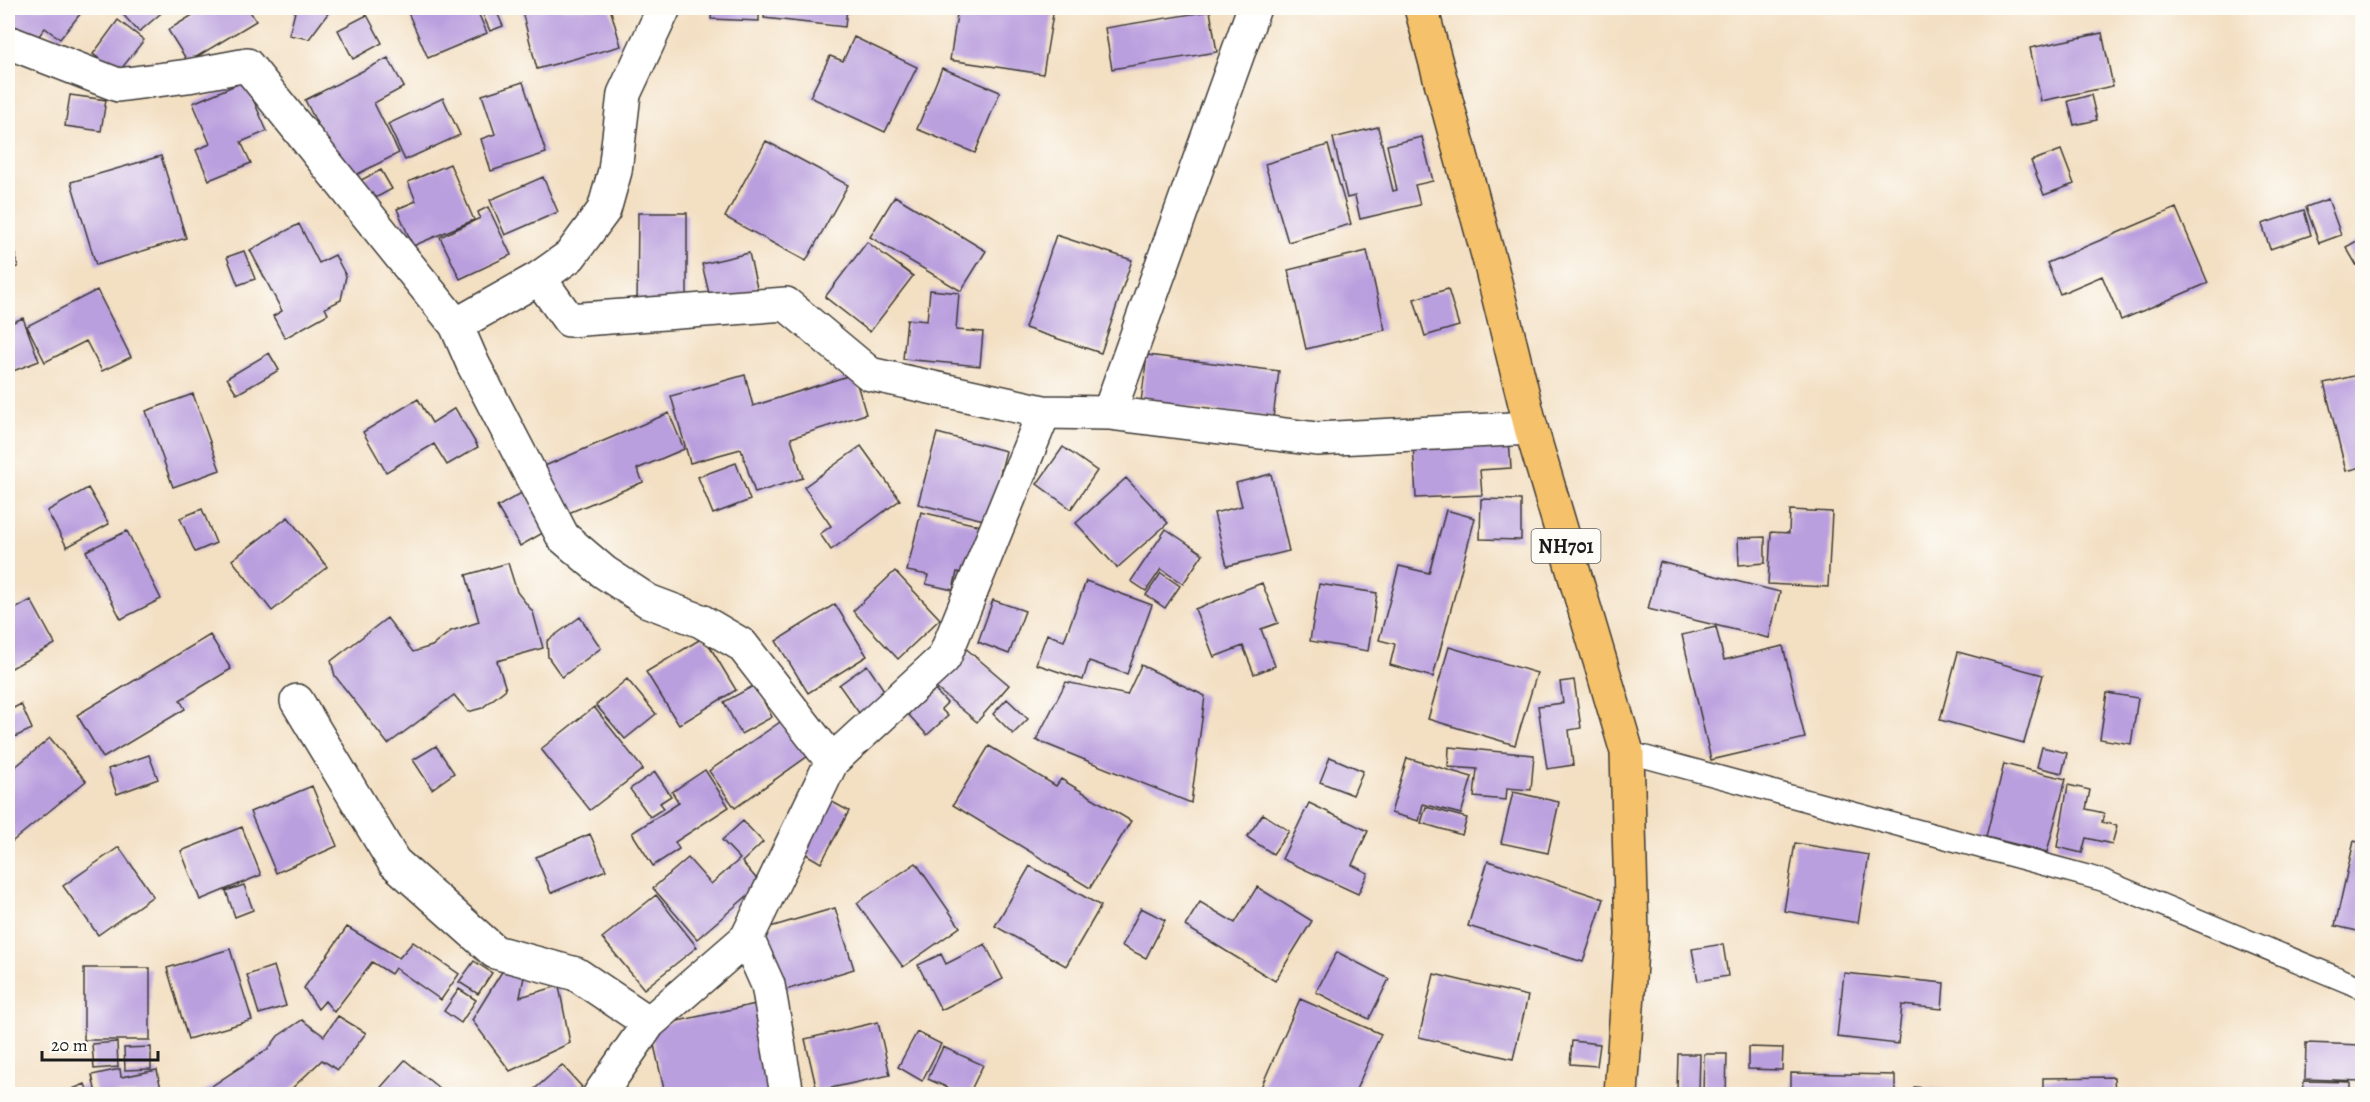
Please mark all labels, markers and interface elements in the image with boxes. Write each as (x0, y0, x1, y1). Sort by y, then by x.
road number: NH701 (1532, 529, 1600, 563)
scale bar (42, 1024, 158, 1062)
text: 20 m (51, 1033, 88, 1057)

